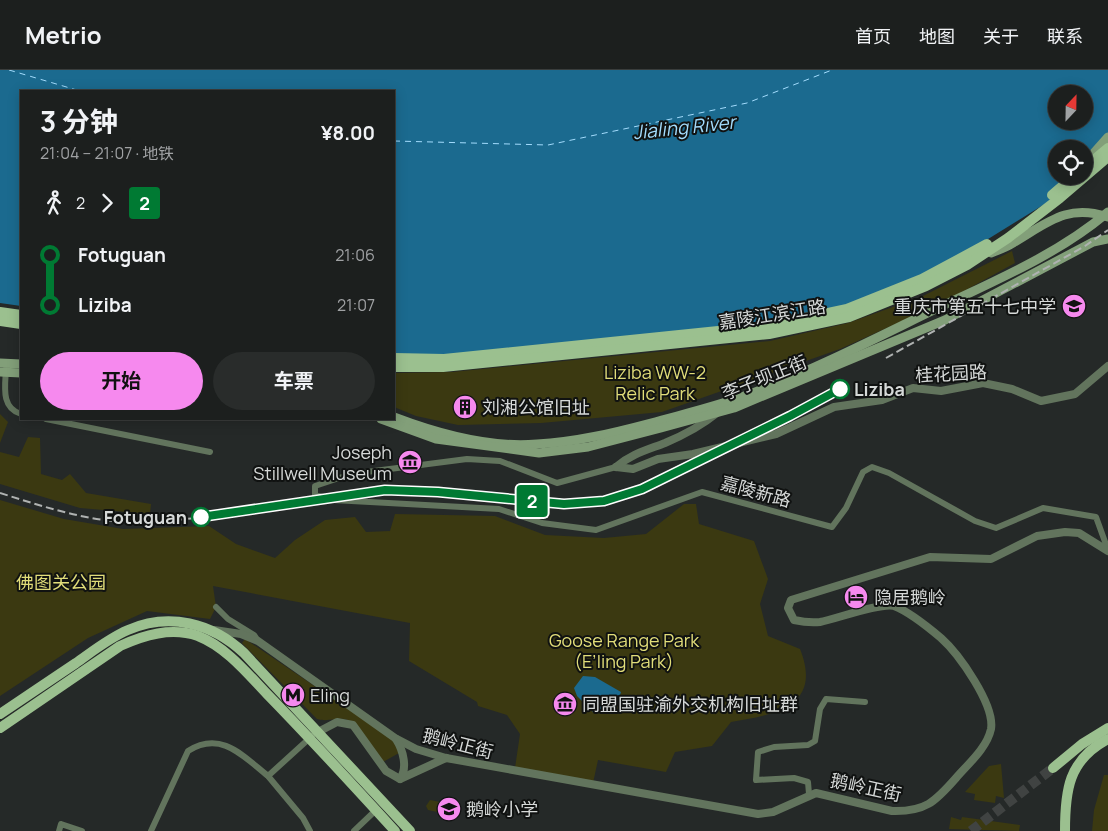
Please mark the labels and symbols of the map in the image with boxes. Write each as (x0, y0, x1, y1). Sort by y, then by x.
north arrow (1048, 85, 1092, 130)
water label: Jialing River (632, 108, 739, 145)
school or university icon: 重庆市第五十七中学 (1061, 293, 1087, 319)
street label: 嘉陵江滨江路 (717, 294, 827, 334)
place label: 重庆市第五十七中学 (894, 294, 1056, 318)
street label: 李子坝正街 (718, 349, 810, 405)
street label: 桂花园路 (914, 359, 988, 387)
park label: Liziba WW-2 Relic Park (604, 360, 706, 405)
place label: Liziba (854, 377, 905, 401)
marker: Liziba (830, 379, 850, 399)
building icon: 刘湘公馆旧址 (452, 394, 478, 420)
place label: 刘湘公馆旧址 (482, 395, 590, 419)
place label: Joseph Stillwell Museum (253, 440, 392, 485)
museum icon: Joseph Stillwell Museum (397, 449, 423, 475)
street label: 嘉陵新路 (718, 470, 794, 512)
line badge: 2 (516, 485, 548, 517)
place label: Fotuguan (104, 505, 187, 529)
marker: Fotuguan (191, 507, 211, 527)
park label: 佛图关公园 (16, 570, 106, 594)
hotel icon: 隐居鹅岭 (843, 584, 869, 610)
place label: 隐居鹅岭 (874, 585, 946, 609)
park label: Goose Range Park (E’ling Park) (549, 628, 700, 673)
metro station icon: Eling (280, 682, 306, 708)
place label: Eling (310, 683, 350, 707)
museum icon: 同盟国驻渝外交机构旧址群 (552, 691, 578, 717)
place label: 同盟国驻渝外交机构旧址群 (582, 692, 798, 716)
street label: 鹅岭正街 (420, 723, 496, 763)
street label: 鹅岭正街 (828, 768, 904, 806)
school or university icon: 鹅岭小学 (436, 796, 462, 822)
place label: 鹅岭小学 (466, 797, 538, 821)

